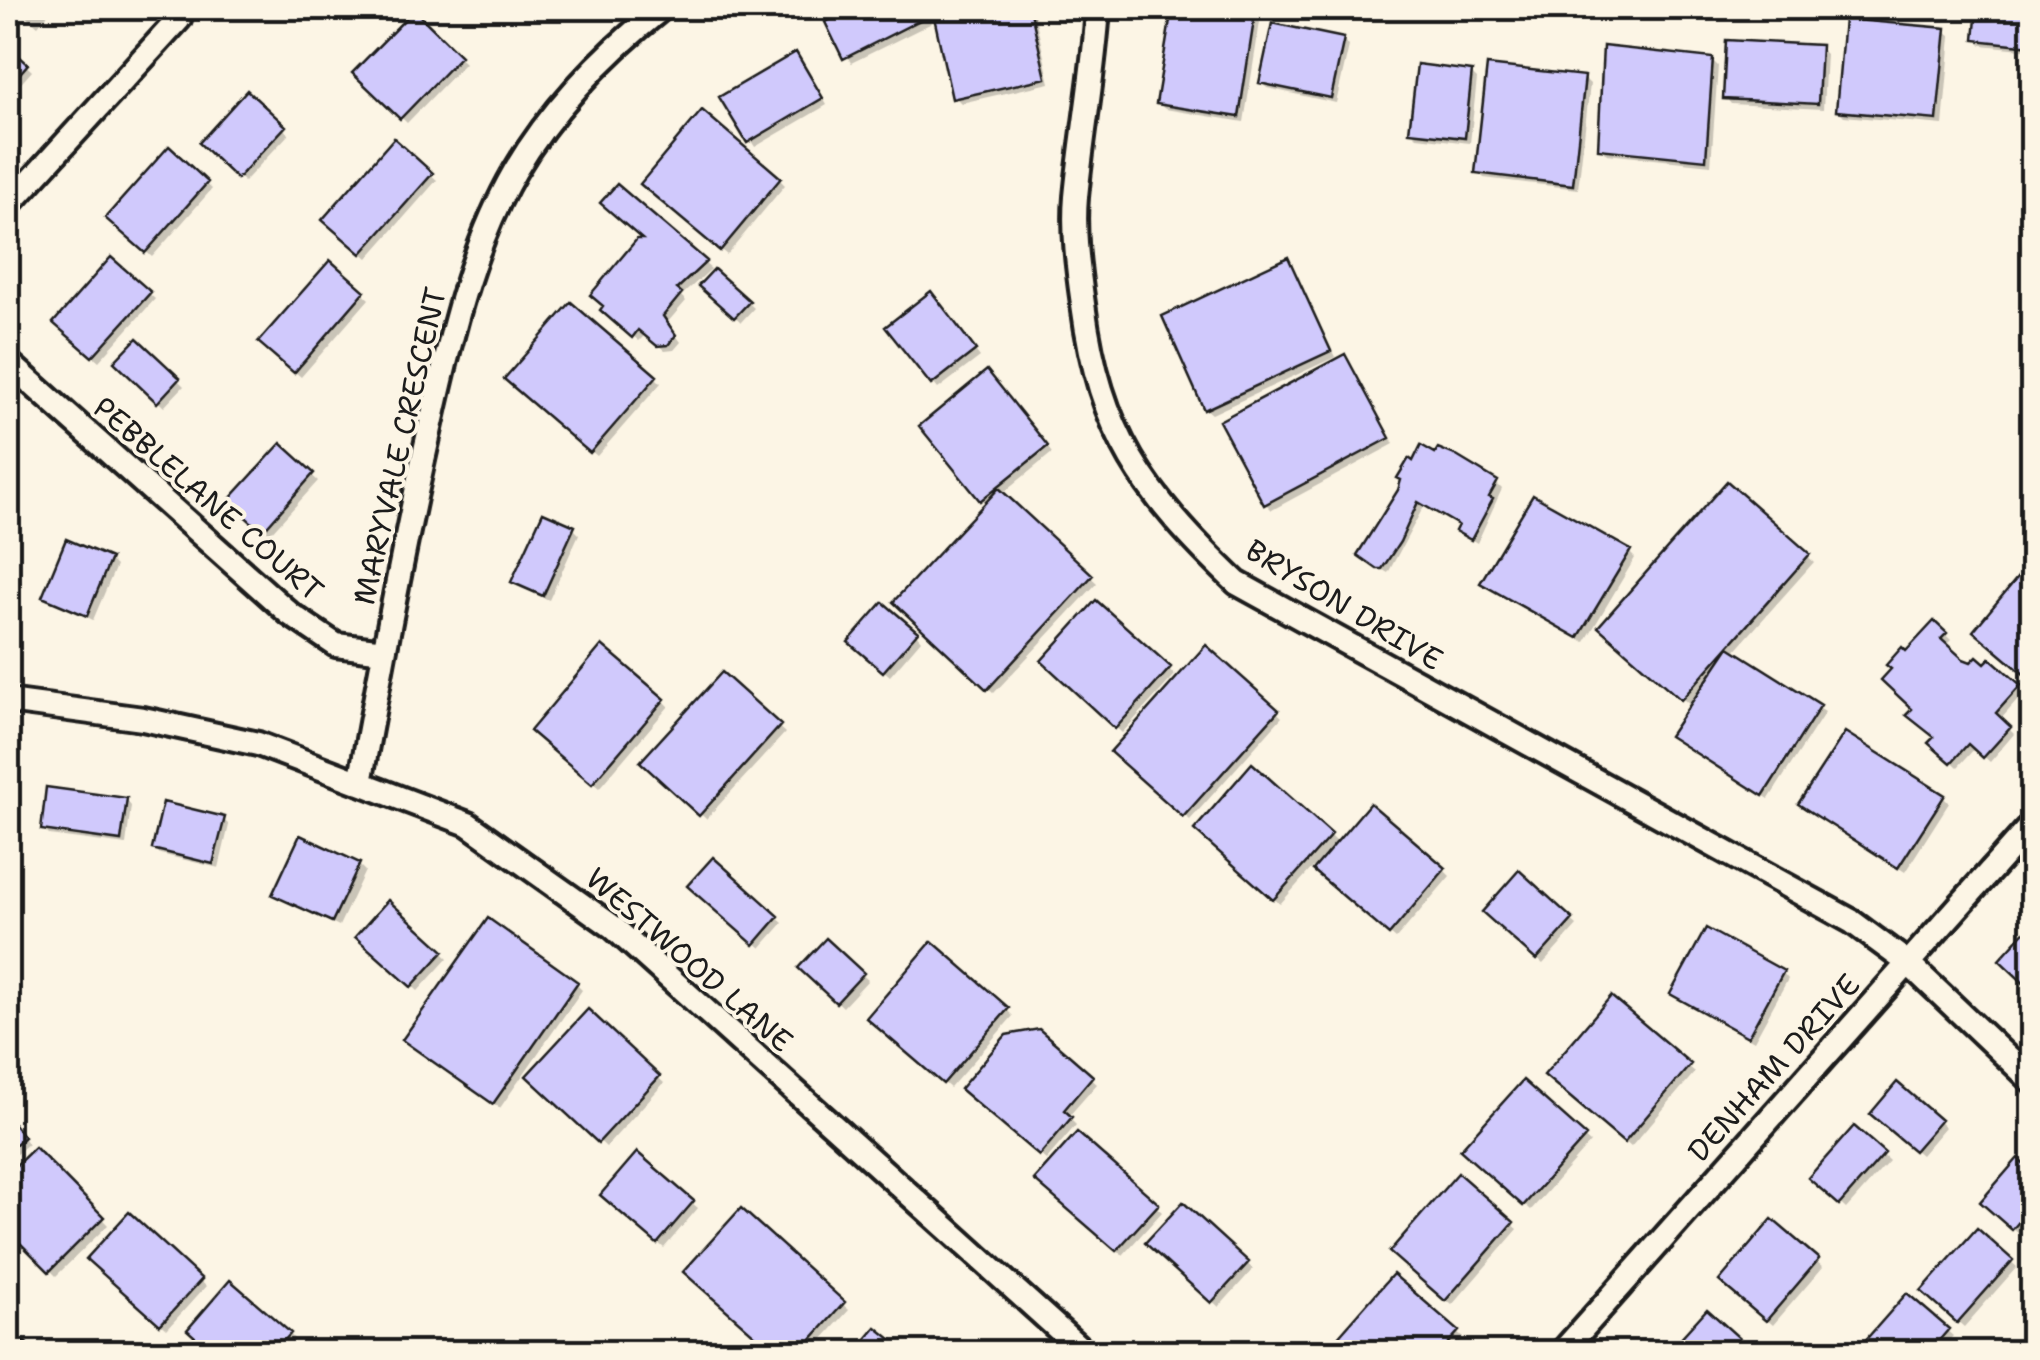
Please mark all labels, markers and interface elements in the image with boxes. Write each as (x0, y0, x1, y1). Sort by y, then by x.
street label: MARYVALE CRESCENT (343, 283, 456, 609)
street label: PEBBLELANE COURT (84, 387, 332, 610)
street label: BRYSON DRIVE (1238, 530, 1450, 680)
street label: WESTWOOD LANE (577, 858, 802, 1061)
street label: DENHAM DRIVE (1678, 965, 1869, 1170)

